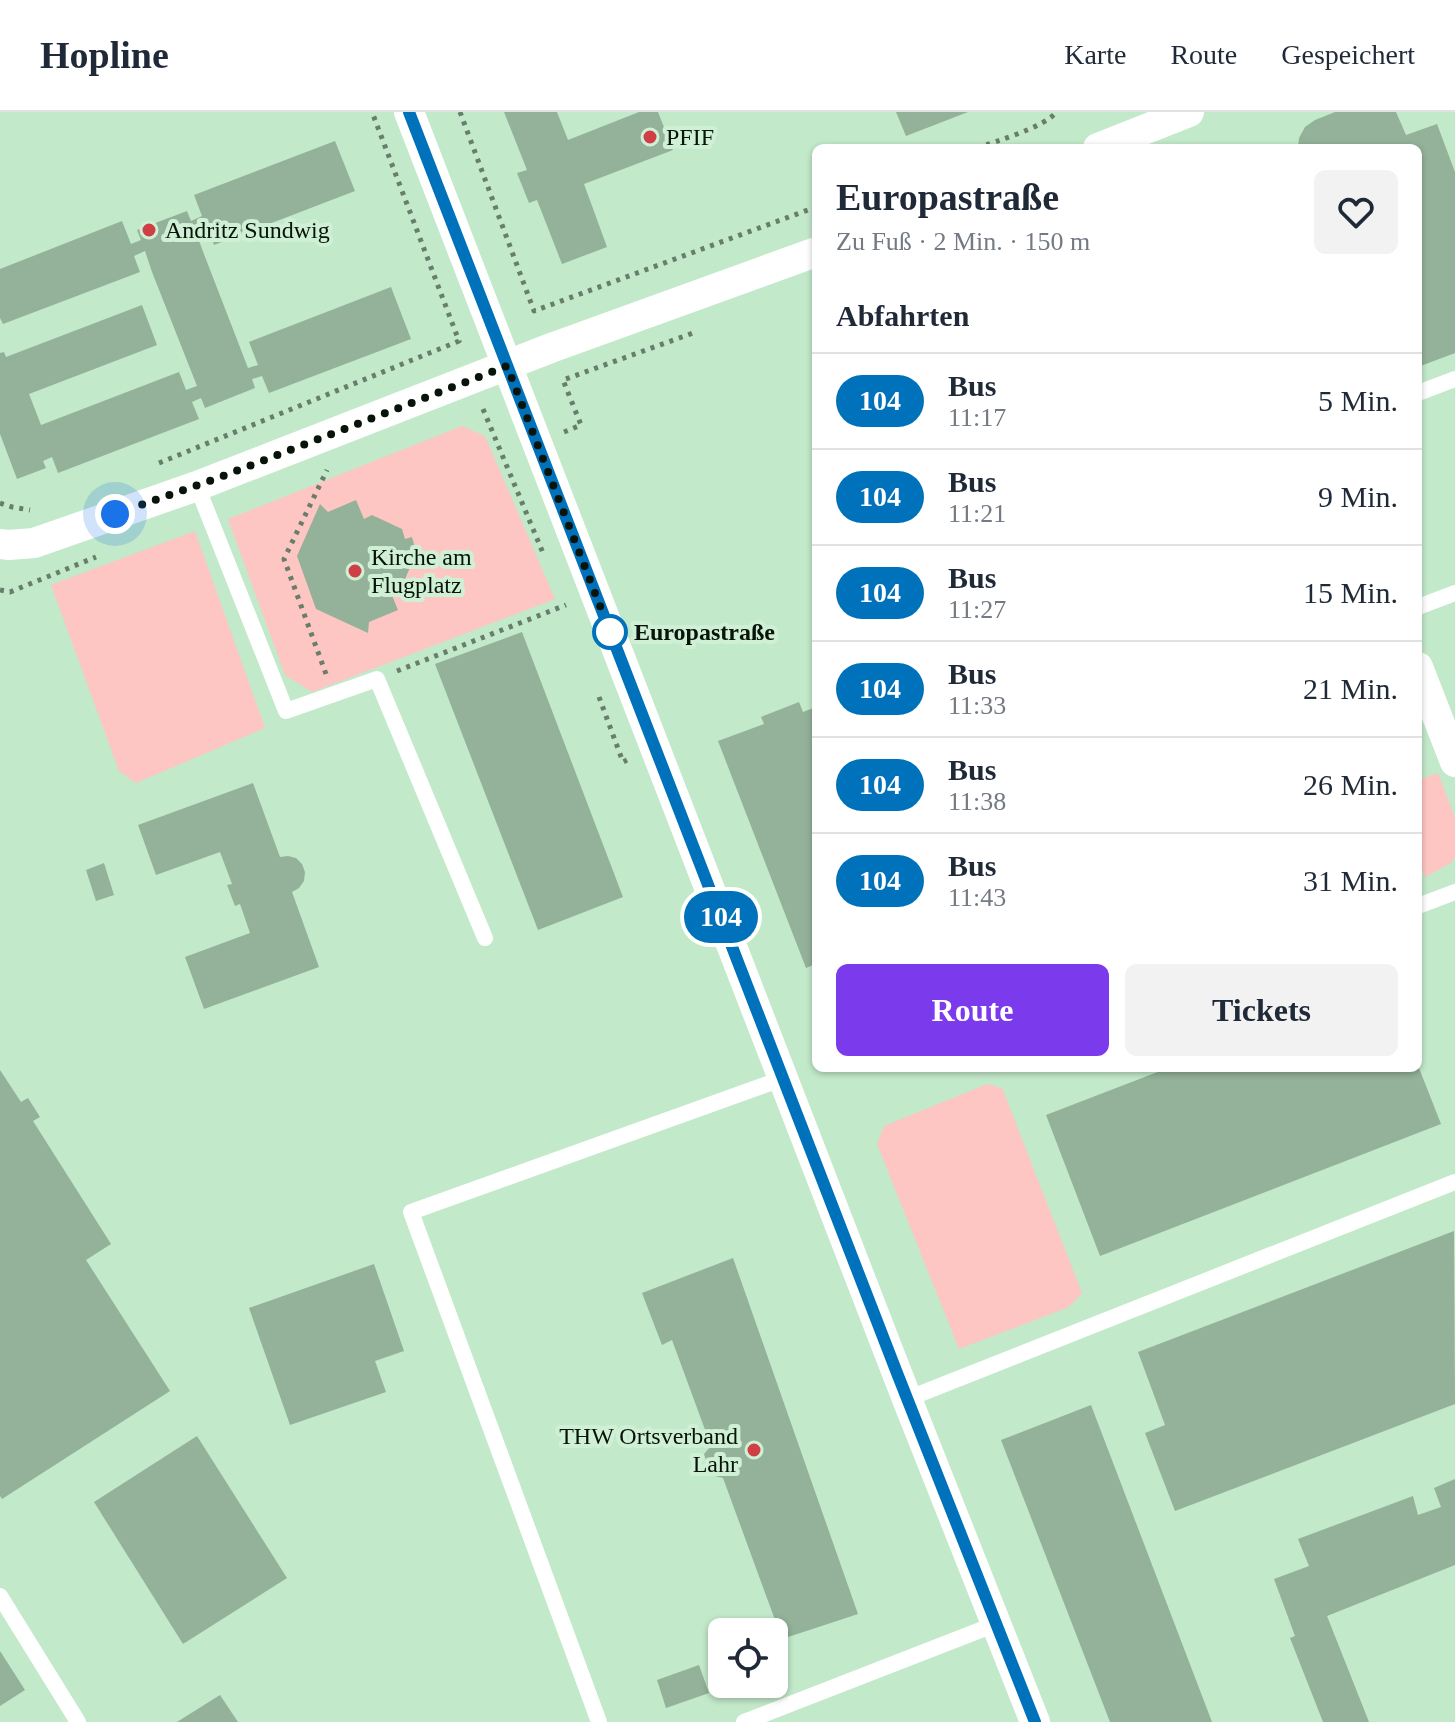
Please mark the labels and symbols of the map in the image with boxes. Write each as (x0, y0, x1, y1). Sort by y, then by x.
place label: PFIF (666, 124, 714, 150)
marker: PFIF (641, 128, 659, 146)
place label: Andritz Sundwig (165, 217, 330, 243)
marker: Andritz Sundwig (140, 221, 158, 239)
your location (95, 494, 135, 534)
place label: Kirche am Flugplatz (371, 544, 472, 598)
marker: Kirche am Flugplatz (346, 562, 364, 580)
marker: Europastraße (593, 615, 627, 649)
place label: Europastraße (634, 619, 775, 645)
line badge: 104 (675, 891, 767, 943)
place label: THW Ortsverband Lahr (559, 1423, 738, 1477)
marker: THW Ortsverband Lahr (745, 1441, 763, 1459)

